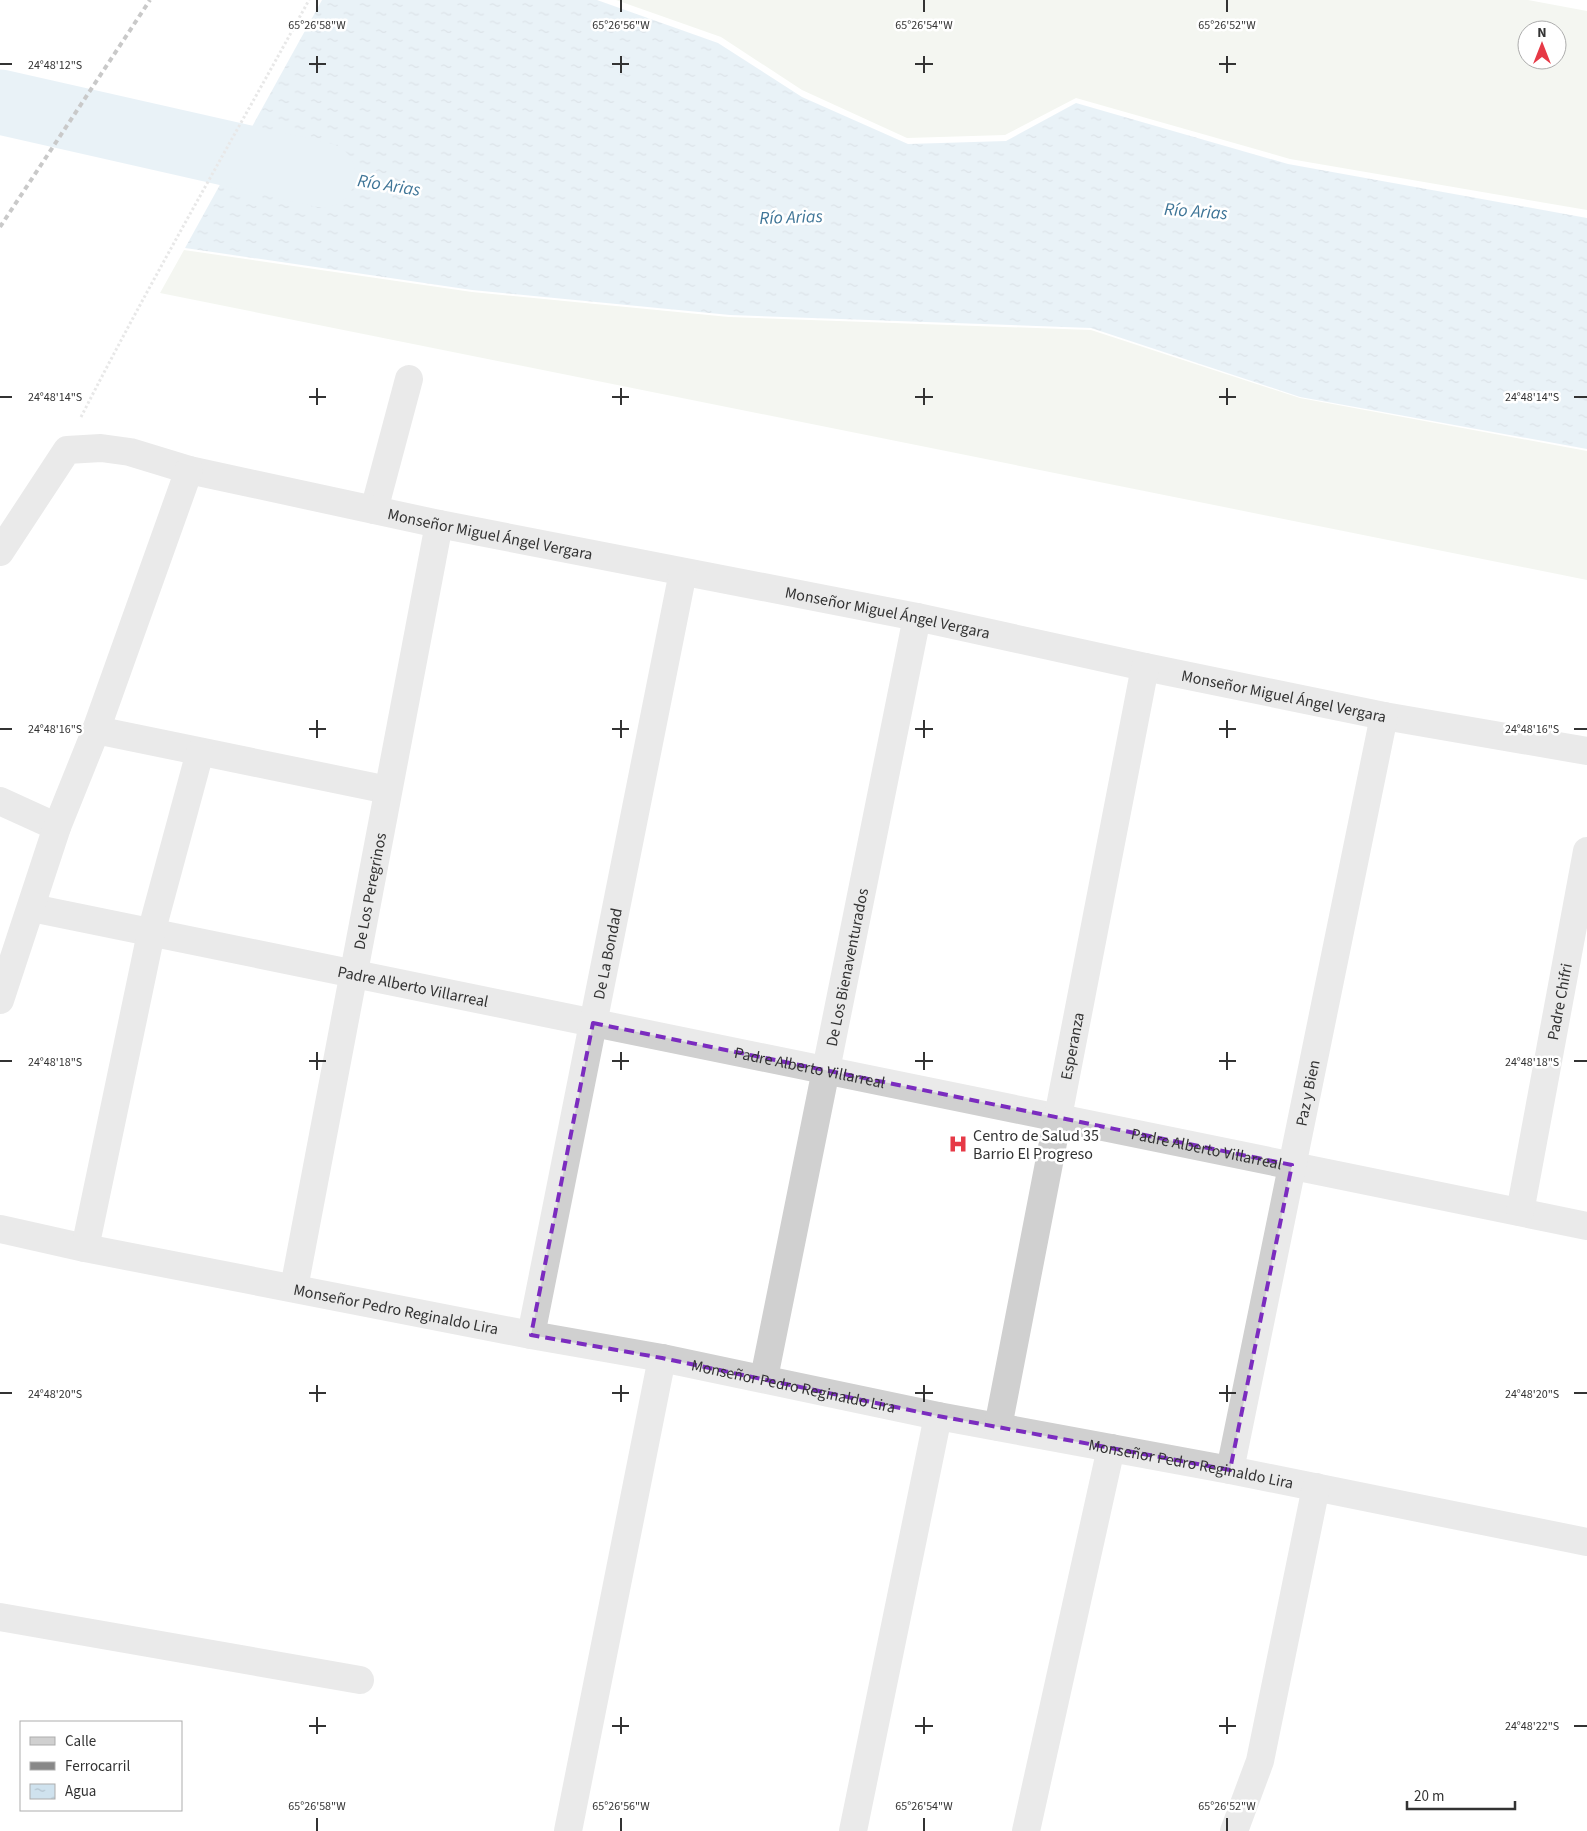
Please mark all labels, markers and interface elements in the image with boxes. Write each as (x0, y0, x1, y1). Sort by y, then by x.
text: 65°26'58"W (288, 17, 346, 34)
text: 65°26'56"W (592, 17, 650, 34)
text: 65°26'54"W (895, 17, 953, 34)
text: 65°26'52"W (1198, 17, 1256, 34)
north arrow (1517, 20, 1567, 70)
text: N (1537, 23, 1547, 43)
text: 24°48'12"S (28, 57, 82, 74)
water label: Río Arias (356, 168, 422, 203)
water label: Río Arias (1163, 197, 1229, 226)
water label: Río Arias (759, 204, 823, 231)
text: 24°48'14"S (28, 389, 82, 406)
text: 24°48'14"S (1505, 389, 1559, 406)
street label: Monseñor Miguel Ángel Vergara (385, 503, 595, 566)
street label: Monseñor Miguel Ángel Vergara (783, 582, 992, 645)
street label: Monseñor Miguel Ángel Vergara (1179, 665, 1388, 728)
text: 24°48'16"S (28, 721, 82, 738)
text: 24°48'16"S (1505, 721, 1559, 738)
street label: De Los Peregrinos (348, 831, 392, 952)
street label: De Los Bienaventurados (821, 886, 874, 1049)
street label: De La Bondad (588, 906, 628, 1001)
street label: Padre Alberto Villarreal (336, 961, 490, 1013)
street label: Padre Chifri (1542, 961, 1578, 1042)
street label: Esperanza (1055, 1011, 1090, 1082)
street label: Padre Alberto Villarreal (732, 1042, 887, 1094)
text: 24°48'18"S (28, 1054, 82, 1071)
text: 24°48'18"S (1505, 1054, 1559, 1071)
street label: Paz y Bien (1291, 1058, 1326, 1128)
street label: Padre Alberto Villarreal (1129, 1123, 1284, 1175)
place label: Centro de Salud 35 Barrio El Progreso (973, 1125, 1099, 1165)
hospital icon: Centro de Salud 35 Barrio El Progreso (947, 1133, 969, 1155)
street label: Monseñor Pedro Reginaldo Lira (292, 1279, 500, 1340)
street label: Monseñor Pedro Reginaldo Lira (689, 1354, 898, 1419)
text: 24°48'20"S (28, 1386, 82, 1403)
text: 24°48'20"S (1505, 1386, 1559, 1403)
street label: Monseñor Pedro Reginaldo Lira (1087, 1434, 1295, 1495)
text: 24°48'22"S (1505, 1718, 1559, 1735)
legend (20, 1721, 182, 1811)
text: Calle (65, 1731, 96, 1752)
text: Ferrocarril (65, 1756, 130, 1777)
scale bar (1407, 1778, 1514, 1810)
text: Agua (65, 1781, 96, 1802)
text: 20 m (1414, 1786, 1444, 1807)
text: 65°26'58"W (288, 1798, 346, 1815)
text: 65°26'56"W (592, 1798, 650, 1815)
text: 65°26'54"W (895, 1798, 953, 1815)
text: 65°26'52"W (1198, 1798, 1256, 1815)

